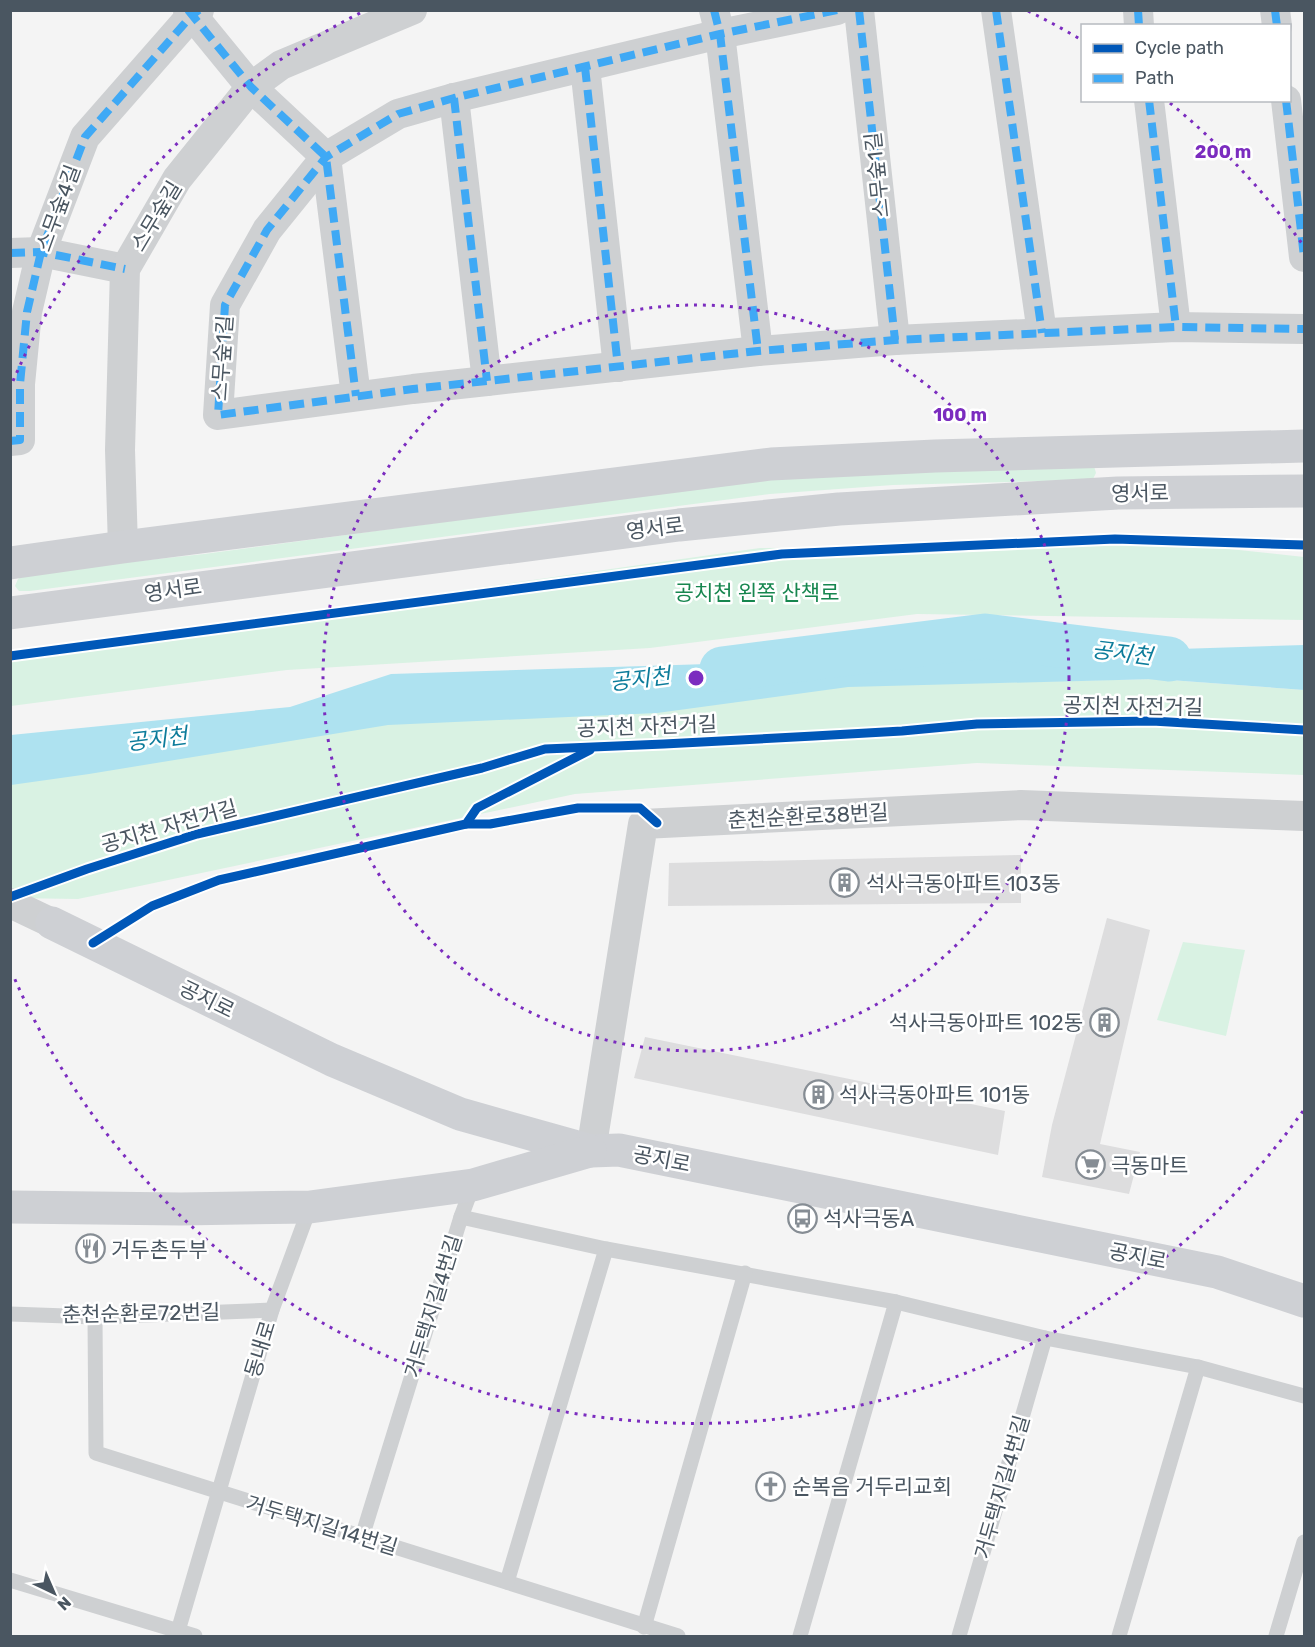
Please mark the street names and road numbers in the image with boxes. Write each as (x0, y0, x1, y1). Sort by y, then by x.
street label: 스무숲1길 (860, 131, 894, 219)
street label: 스무숲4길 (31, 161, 85, 255)
street label: 스무숲길 (125, 176, 187, 256)
street label: 스무숲1길 (207, 314, 237, 402)
street label: 영서로 (1111, 480, 1169, 506)
street label: 영서로 (625, 512, 685, 544)
street label: 영서로 (143, 574, 203, 606)
street label: 공지천 자전거길 (1063, 692, 1203, 720)
street label: 공지천 자전거길 (576, 711, 718, 741)
street label: 공지천 자전거길 (98, 795, 240, 857)
street label: 춘천순환로38번길 (727, 799, 889, 833)
street label: 공지로 (175, 975, 239, 1023)
street label: 공지로 (631, 1141, 693, 1177)
street label: 거두택지길4번길 (399, 1231, 467, 1381)
street label: 공지로 (1107, 1238, 1169, 1274)
street label: 춘천순환로72번길 (62, 1299, 220, 1327)
street label: 동내로 (240, 1318, 280, 1380)
street label: 거두택지길4번길 (970, 1412, 1034, 1562)
street label: 거두택지길14번길 (243, 1490, 401, 1560)

